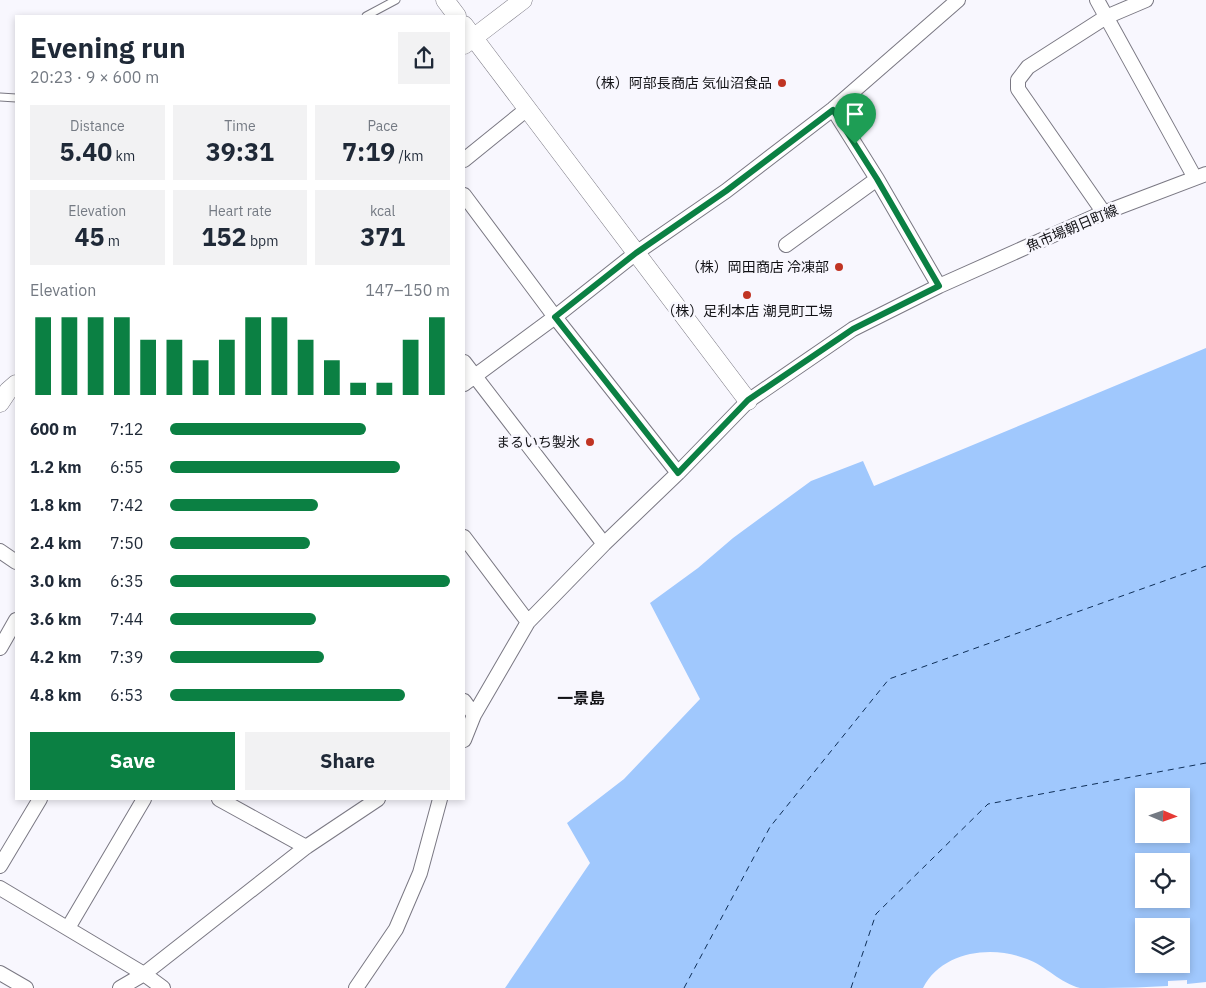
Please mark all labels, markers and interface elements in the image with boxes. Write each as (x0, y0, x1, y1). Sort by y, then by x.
text: Evening run (30, 29, 186, 66)
button: share (398, 32, 450, 84)
text: 20:23 · 9 × 600 m (30, 67, 159, 87)
place label: （株）阿部長商店 気仙沼食品 (587, 74, 772, 92)
marker: （株）阿部長商店 気仙沼食品 (776, 77, 788, 89)
pin (834, 93, 876, 144)
icon: arrive (841, 100, 869, 128)
text: Distance (70, 117, 125, 135)
text: Time (224, 117, 256, 135)
text: Pace (367, 117, 398, 135)
text: 5.40 (59, 135, 112, 168)
text: 39:31 (206, 135, 274, 168)
text: 7:19 (342, 135, 395, 168)
text: km (112, 147, 135, 165)
text: /km (395, 147, 423, 165)
street label: 魚市場朝日町線 (1023, 201, 1121, 255)
text: Elevation (68, 202, 126, 220)
text: Heart rate (208, 202, 272, 220)
text: kcal (370, 202, 395, 220)
text: 45 (75, 220, 105, 253)
text: 152 (202, 220, 247, 253)
text: 371 (360, 220, 405, 253)
text: m (105, 232, 120, 250)
text: bpm (247, 232, 278, 250)
place label: （株）岡田商店 冷凍部 (686, 258, 829, 276)
marker: （株）岡田商店 冷凍部 (833, 261, 845, 273)
text: Elevation (30, 280, 96, 300)
text: 147–150 m (365, 280, 450, 300)
marker: （株）足利本店 潮見町工場 (741, 289, 753, 301)
place label: （株）足利本店 潮見町工場 (661, 302, 833, 320)
text: 600 m (30, 419, 77, 439)
text: 7:12 (110, 419, 143, 439)
place label: まるいち製氷 (496, 433, 580, 451)
marker: まるいち製氷 (584, 436, 596, 448)
text: 1.2 km (30, 457, 81, 477)
text: 6:55 (110, 457, 143, 477)
text: 1.8 km (30, 495, 81, 515)
text: 7:42 (110, 495, 143, 515)
text: 2.4 km (30, 533, 81, 553)
text: 7:50 (110, 533, 143, 553)
text: 3.0 km (30, 571, 81, 591)
text: 6:35 (110, 571, 143, 591)
text: 3.6 km (30, 609, 81, 629)
text: 7:44 (110, 609, 143, 629)
text: 4.2 km (30, 647, 81, 667)
text: 7:39 (110, 647, 143, 667)
text: 4.8 km (30, 685, 81, 705)
text: 6:53 (110, 685, 143, 705)
district label: 一景島 (557, 688, 605, 708)
button: Save (30, 732, 235, 790)
button: Share (245, 732, 450, 790)
north arrow (1135, 788, 1190, 842)
map controls (1135, 788, 1190, 973)
button: locate (1135, 853, 1190, 908)
button: layers (1135, 918, 1190, 973)

